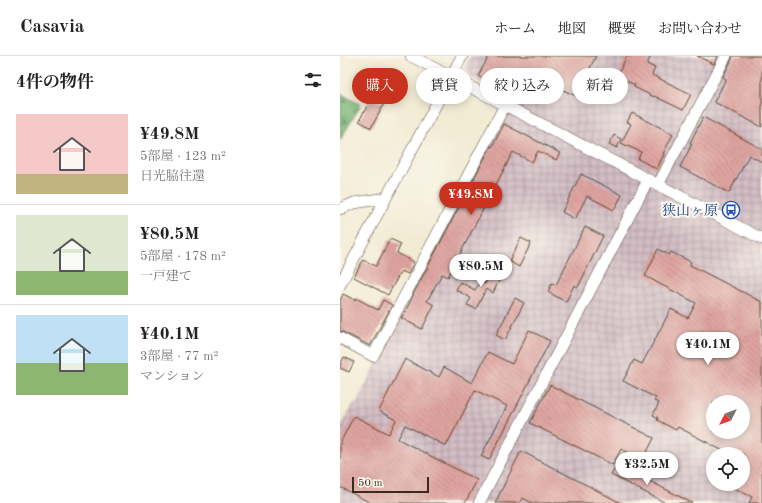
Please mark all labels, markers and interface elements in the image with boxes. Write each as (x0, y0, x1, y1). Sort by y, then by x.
text: Casavia (20, 18, 84, 37)
text: ホーム (494, 22, 536, 36)
text: 地図 (558, 22, 586, 36)
text: 概要 (608, 22, 636, 36)
text: お問い合わせ (658, 22, 742, 36)
chip: 購入 (352, 68, 408, 104)
chip: 賃貸 (416, 68, 472, 104)
chip: 絞り込み (480, 68, 564, 104)
chip: 新着 (572, 68, 628, 104)
icon: filters (302, 69, 324, 91)
text: 4件の物件 (16, 74, 94, 91)
text: ¥49.8M (140, 126, 199, 143)
icon: home (48, 130, 96, 178)
text: 5部屋 · 123 m² (140, 150, 226, 163)
text: 日光脇往還 (140, 170, 205, 183)
pin: ¥49.8M (438, 182, 504, 216)
text: ¥49.8M (448, 188, 494, 201)
bus stop icon: 狭山ヶ原 (721, 200, 741, 220)
place label: 狭山ヶ原 (662, 203, 718, 218)
text: ¥80.5M (140, 226, 199, 243)
icon: home (48, 231, 96, 279)
text: 5部屋 · 178 m² (140, 250, 226, 263)
pin: ¥80.5M (448, 254, 514, 288)
text: ¥80.5M (458, 260, 504, 273)
text: 一戸建て (140, 270, 192, 283)
text: ¥40.1M (140, 326, 199, 343)
icon: home (48, 331, 96, 379)
pin: ¥40.1M (675, 332, 741, 366)
text: ¥40.1M (685, 338, 731, 351)
text: 3部屋 · 77 m² (140, 350, 218, 363)
text: マンション (140, 370, 204, 383)
north arrow (706, 395, 750, 439)
map controls (706, 395, 750, 491)
button: locate (706, 447, 750, 491)
pin: ¥32.5M (614, 452, 680, 486)
text: ¥32.5M (624, 458, 670, 471)
scale bar (352, 475, 429, 494)
text: 50 m (358, 478, 383, 489)

